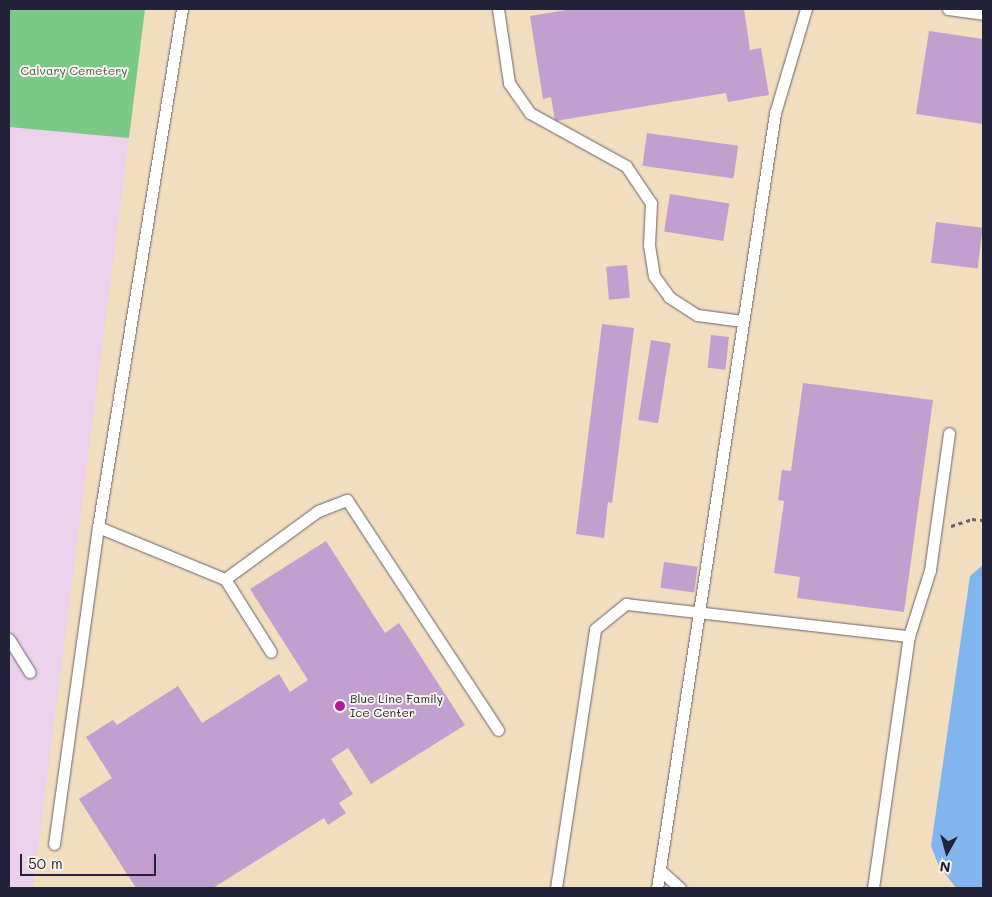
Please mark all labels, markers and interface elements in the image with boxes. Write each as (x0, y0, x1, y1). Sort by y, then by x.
park label: Calvary Cemetery (21, 64, 127, 78)
place label: Blue Line Family Ice Center (350, 692, 443, 720)
marker: Blue Line Family Ice Center (334, 700, 346, 712)
north arrow (922, 827, 972, 877)
scale bar (22, 844, 159, 876)
text: 50 m (28, 853, 63, 873)
text: N (939, 857, 952, 877)

